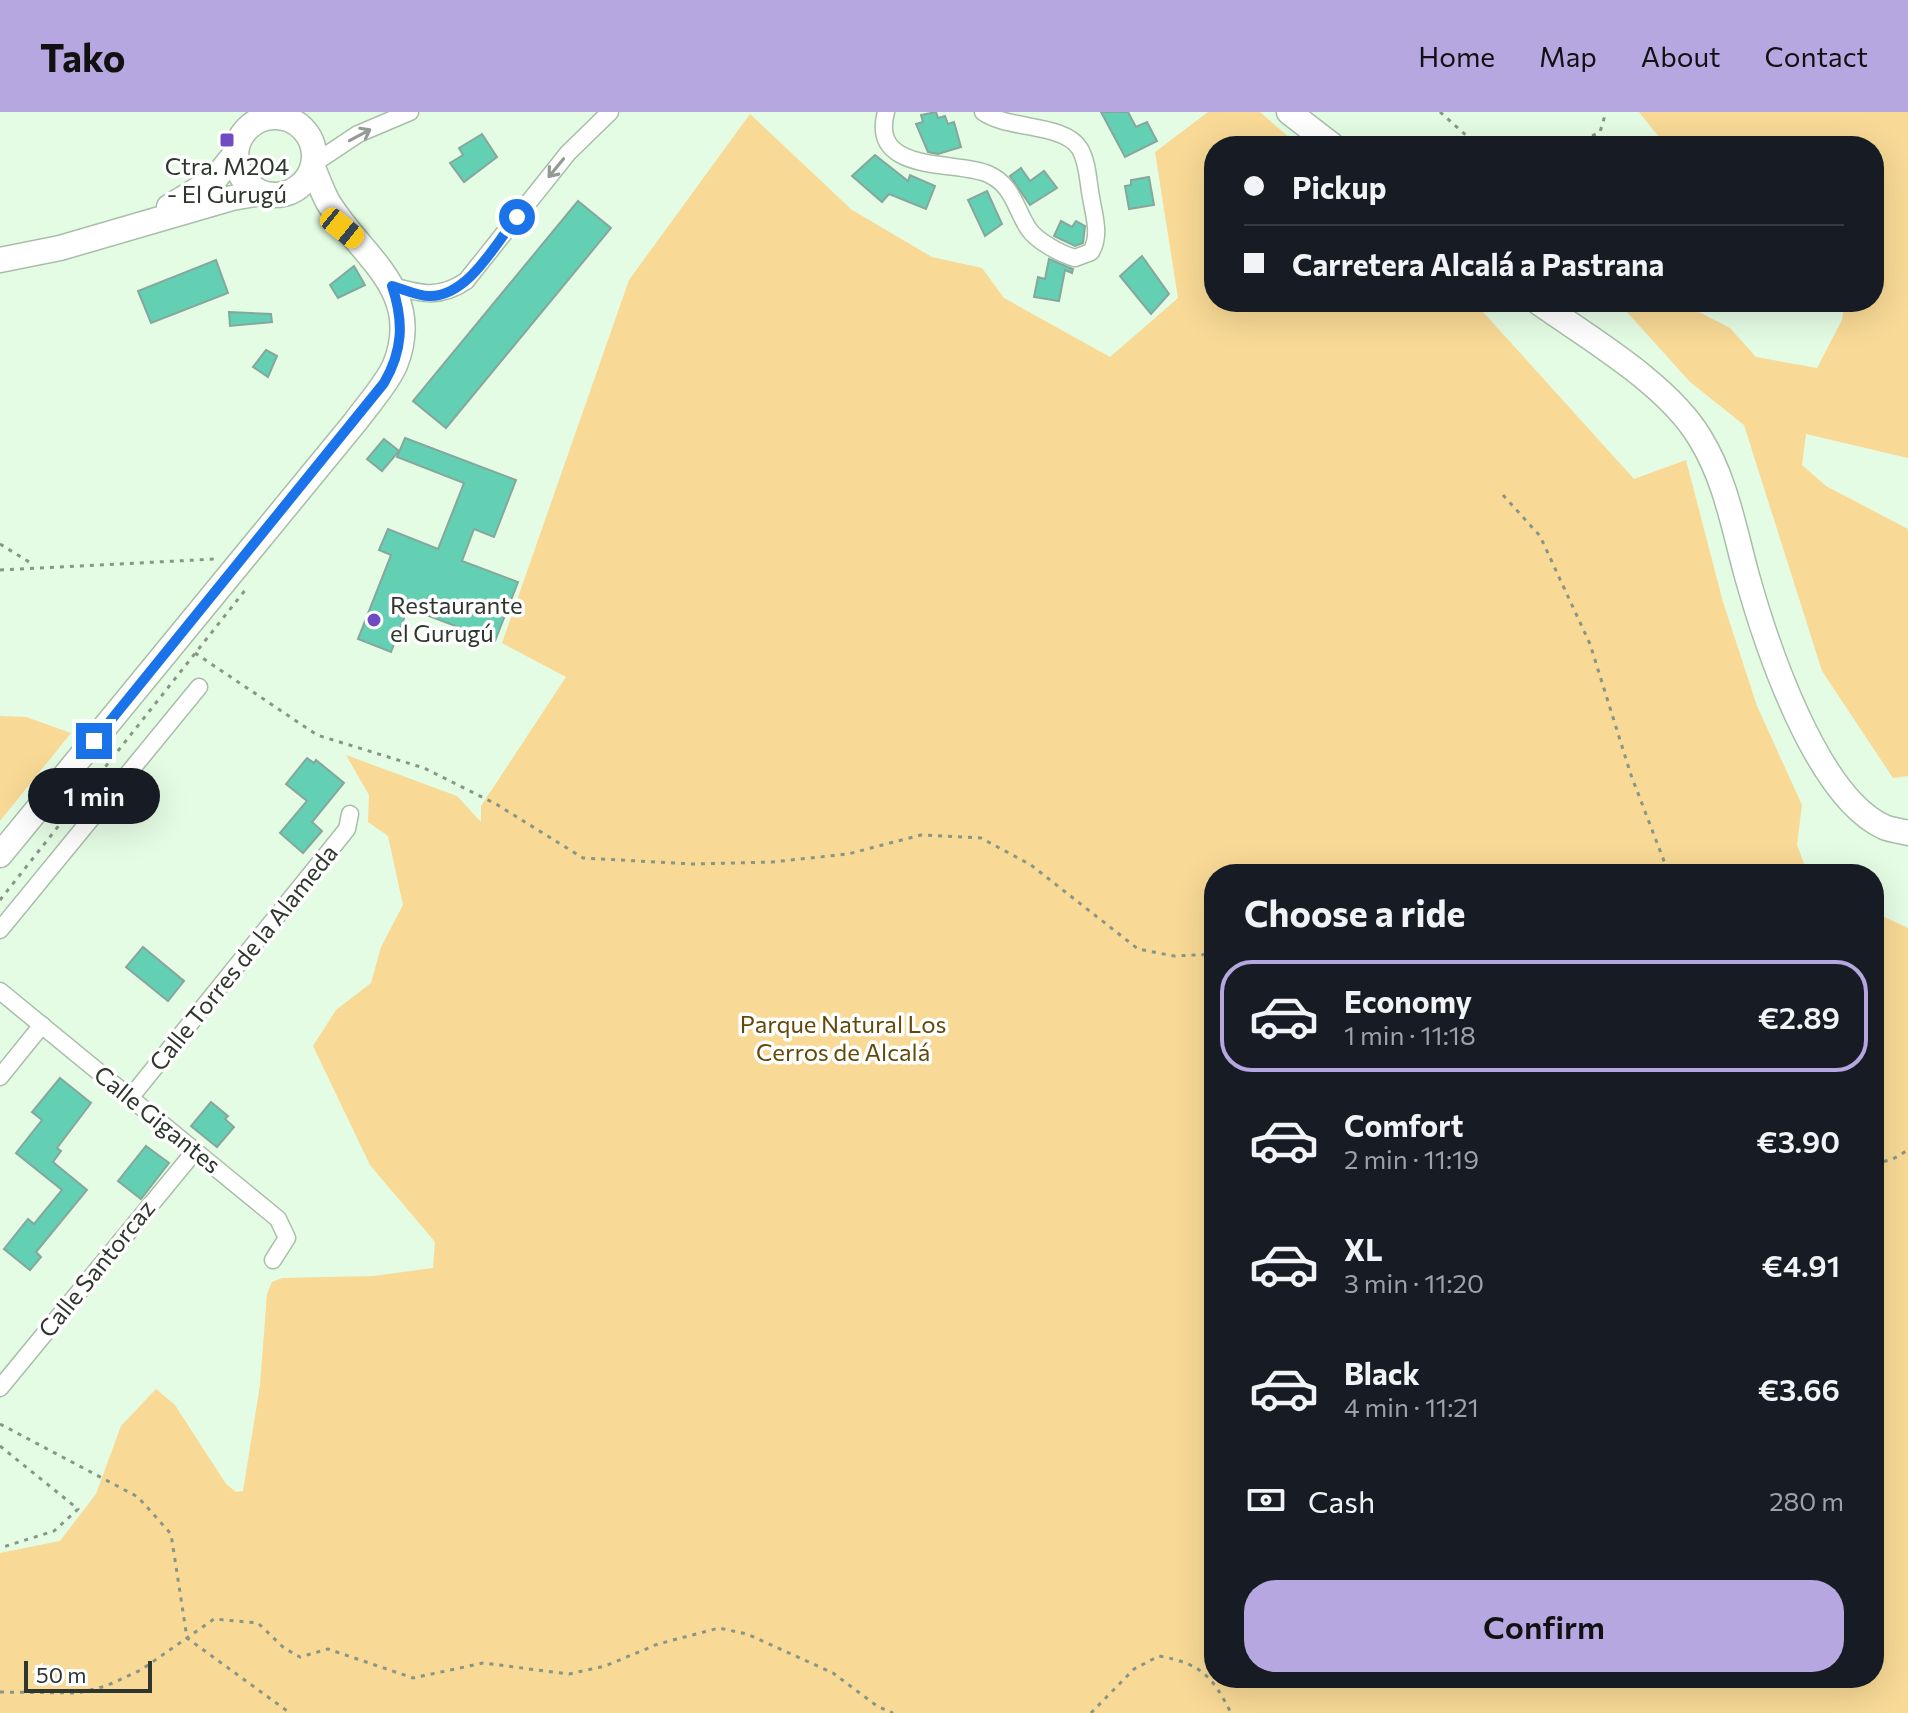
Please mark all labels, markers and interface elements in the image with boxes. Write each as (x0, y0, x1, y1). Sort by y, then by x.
text: Tako (40, 33, 125, 80)
text: Home (1418, 39, 1495, 73)
text: Map (1539, 39, 1597, 73)
text: About (1641, 39, 1721, 73)
text: Contact (1765, 39, 1868, 73)
one-way arrow (347, 126, 371, 142)
marker: Ctra. M204 - El Gurugú (218, 131, 236, 149)
place label: Ctra. M204 - El Gurugú (165, 151, 289, 208)
one-way arrow (547, 157, 565, 178)
text: Pickup (1292, 168, 1386, 205)
route start (499, 199, 535, 235)
car (316, 204, 368, 252)
text: Carretera Alcalá a Pastrana (1292, 245, 1664, 282)
place label: Restaurante el Gurugú (390, 590, 523, 647)
marker: Restaurante el Gurugú (365, 611, 383, 629)
route end (76, 723, 112, 759)
callout: 1 min (28, 769, 160, 825)
text: 1 min (63, 780, 125, 811)
street label: Calle Torres de la Alameda (143, 838, 343, 1076)
text: Choose a ride (1244, 890, 1465, 934)
icon: car (1248, 980, 1320, 1052)
text: Economy (1344, 982, 1472, 1019)
text: €2.89 (1758, 998, 1840, 1035)
park label: Parque Natural Los Cerros de Alcalá (740, 1009, 946, 1066)
text: 1 min · 11:18 (1344, 1019, 1476, 1050)
street label: Calle Gigantes (89, 1059, 227, 1179)
icon: car (1248, 1104, 1320, 1176)
text: Comfort (1344, 1106, 1463, 1143)
text: €3.90 (1757, 1122, 1840, 1159)
text: 2 min · 11:19 (1344, 1143, 1479, 1174)
street label: Calle Santorcaz (32, 1193, 160, 1343)
icon: car (1248, 1228, 1320, 1300)
text: XL (1344, 1230, 1383, 1267)
text: €4.91 (1762, 1246, 1840, 1283)
text: 3 min · 11:20 (1344, 1267, 1484, 1298)
icon: car (1248, 1352, 1320, 1424)
text: Black (1344, 1354, 1420, 1391)
text: €3.66 (1758, 1370, 1840, 1407)
text: 4 min · 11:21 (1344, 1391, 1479, 1422)
icon: cash (1244, 1478, 1288, 1522)
text: Cash (1308, 1482, 1375, 1519)
text: 280 m (1769, 1485, 1844, 1516)
button: Confirm (1244, 1580, 1844, 1672)
scale bar (24, 1657, 152, 1693)
text: 50 m (36, 1661, 86, 1688)

